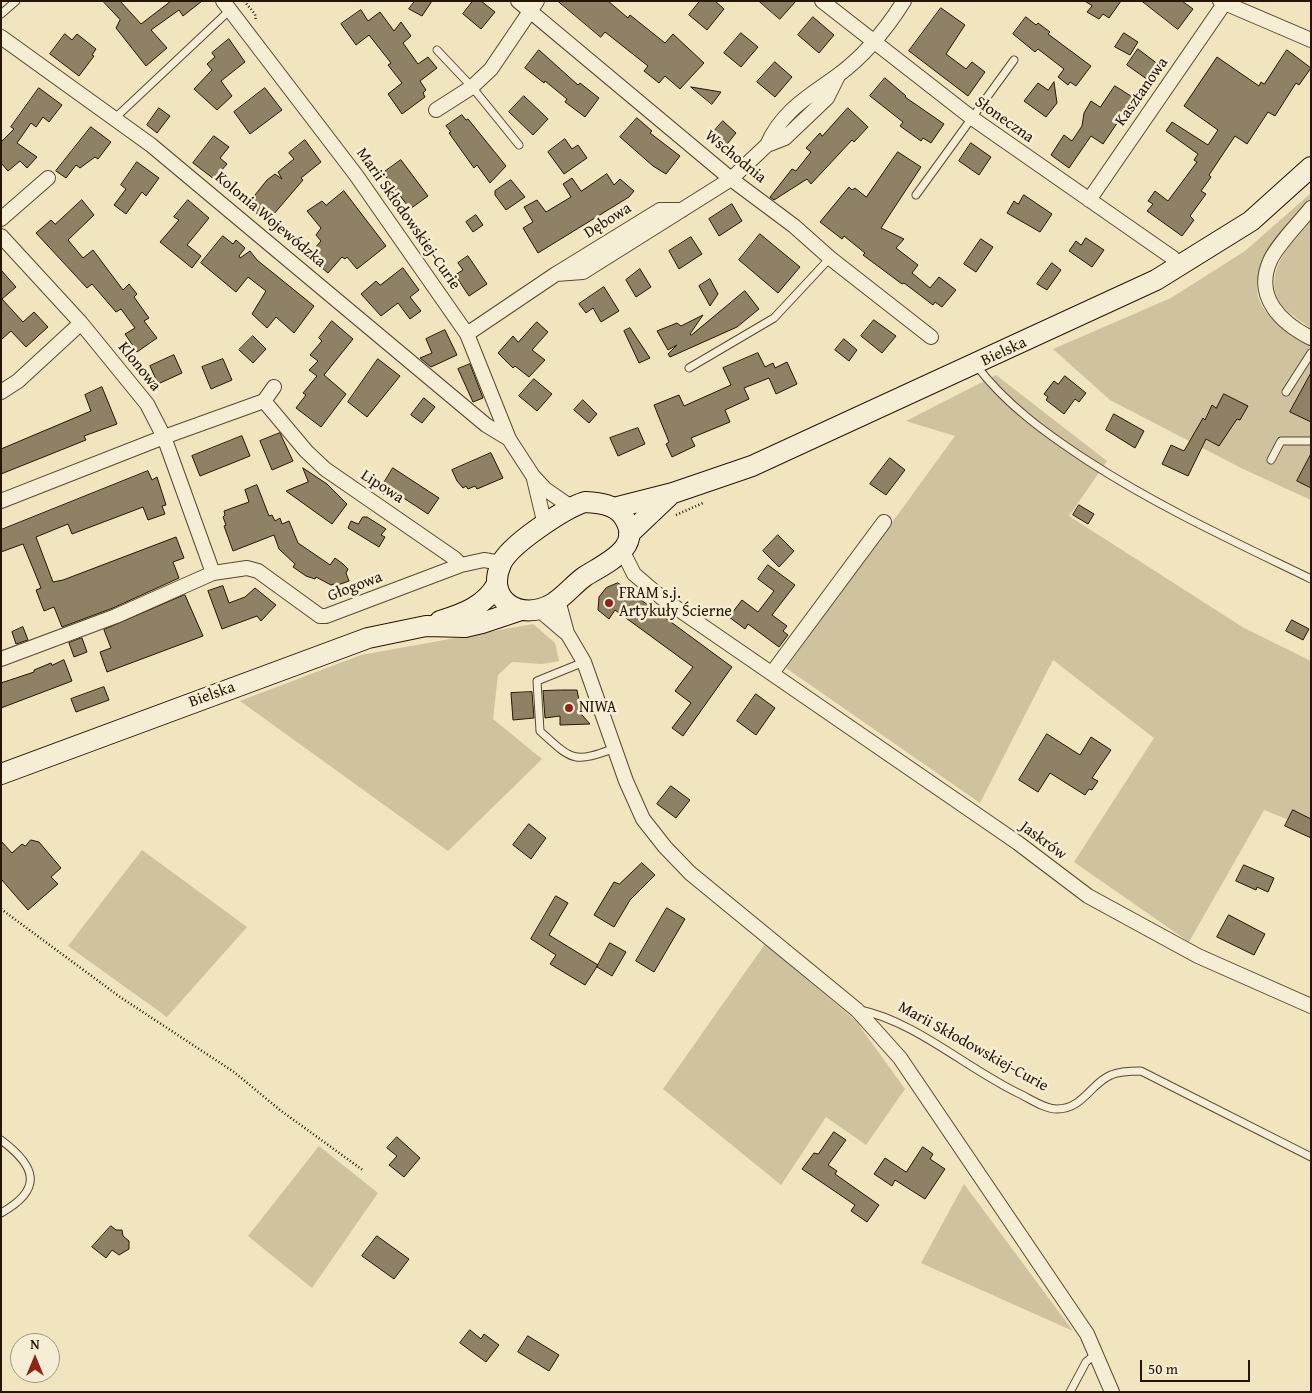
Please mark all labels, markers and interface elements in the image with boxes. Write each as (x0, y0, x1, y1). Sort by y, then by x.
street label: Kasztanowa (1111, 54, 1173, 130)
street label: Słoneczna (971, 93, 1037, 147)
street label: Wschodnia (700, 126, 770, 188)
street label: Marii Skłodowskiej-Curie (352, 144, 464, 294)
street label: Kolonia Wojewódzka (211, 168, 329, 272)
street label: Dębowa (581, 199, 635, 243)
street label: Bielska (978, 333, 1030, 371)
street label: Klonowa (113, 339, 165, 395)
street label: Lipowa (357, 466, 407, 508)
street label: Głogowa (325, 568, 385, 606)
place label: FRAM s.j. Artykuły Ścierne (619, 584, 732, 622)
marker: FRAM s.j. Artykuły Ścierne (603, 597, 615, 609)
street label: Bielska (186, 678, 238, 712)
place label: NIWA (579, 698, 616, 718)
marker: NIWA (563, 702, 575, 714)
street label: Jaskrów (1016, 818, 1070, 864)
street label: Marii Skłodowskiej-Curie (895, 998, 1051, 1096)
north arrow (10, 1333, 60, 1383)
text: N (30, 1334, 40, 1354)
scale bar (1142, 1350, 1252, 1382)
text: 50 m (1148, 1358, 1178, 1379)

